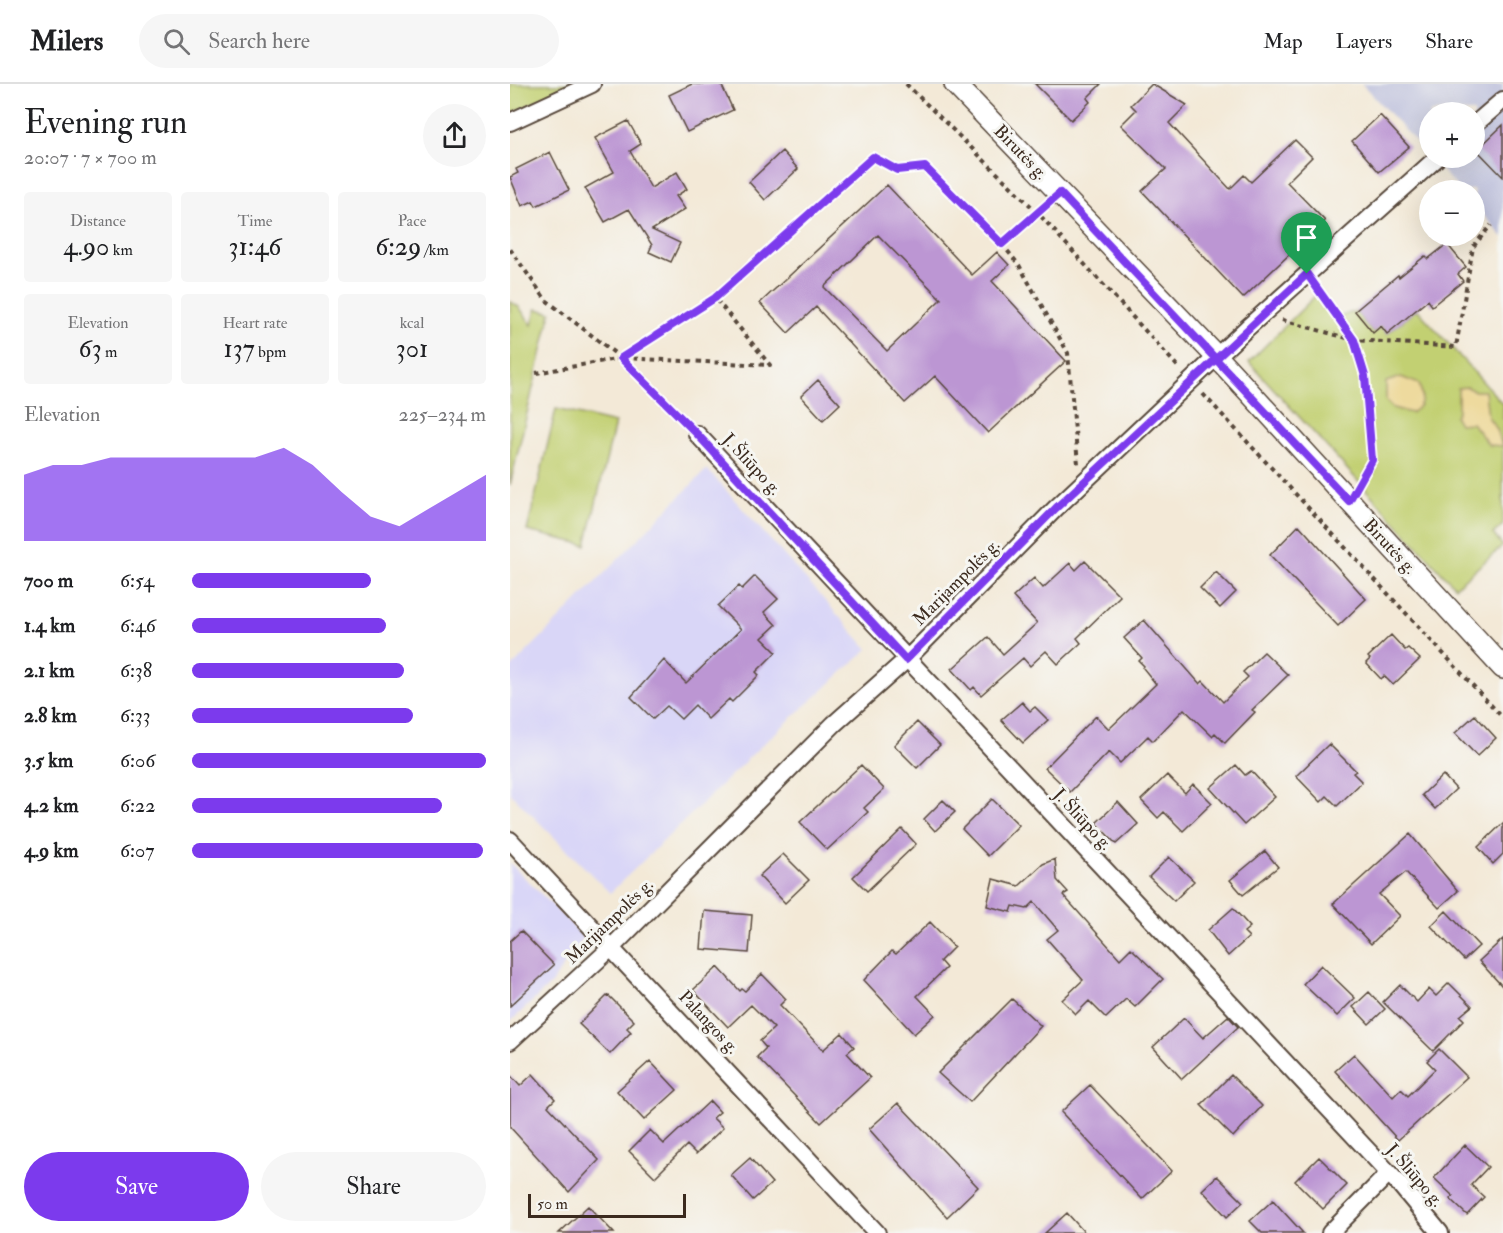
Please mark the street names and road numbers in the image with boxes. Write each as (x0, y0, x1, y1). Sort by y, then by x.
street label: Birutės g. (989, 120, 1053, 185)
street label: J. Šliūpo g. (716, 427, 787, 500)
street label: Birutės g. (1358, 514, 1421, 579)
street label: Marijampolės g. (908, 534, 1005, 631)
street label: J. Šliūpo g. (1047, 782, 1118, 855)
street label: Marijampolės g. (561, 874, 658, 969)
street label: Palangos g. (673, 986, 744, 1059)
street label: J. Šliūpo g. (1380, 1137, 1449, 1212)

